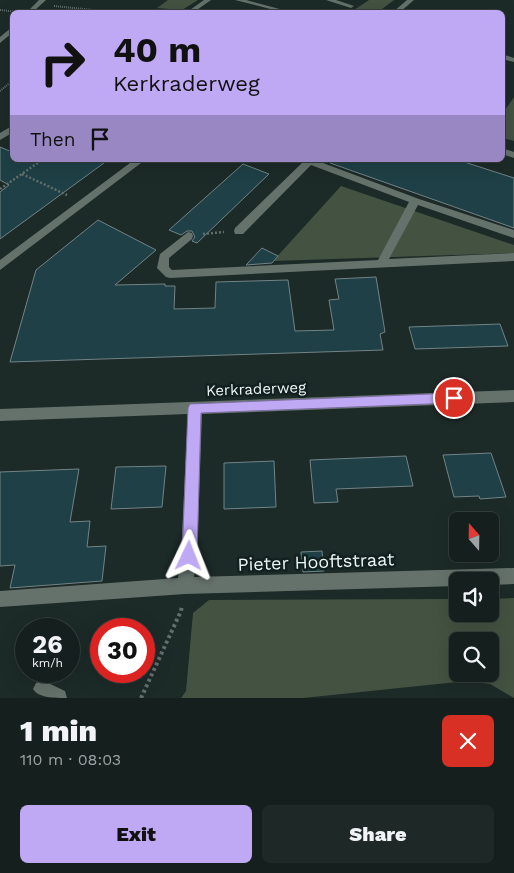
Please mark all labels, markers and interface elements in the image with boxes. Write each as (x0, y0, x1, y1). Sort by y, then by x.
text: 40 m (113, 29, 201, 71)
icon: right (30, 30, 95, 95)
text: Kerkraderweg (113, 71, 260, 96)
icon: arrive (86, 125, 114, 153)
text: Then (30, 128, 76, 151)
pin (433, 377, 475, 419)
street label: Kerkraderweg (206, 378, 306, 400)
icon: arrive (440, 384, 468, 412)
north arrow (449, 512, 499, 562)
map controls (449, 512, 499, 682)
position arrow (162, 529, 214, 581)
street label: Pieter Hooftstraat (237, 548, 395, 575)
button: sound (449, 572, 499, 622)
speed limit sign: 30 (90, 618, 155, 683)
text: 26 (32, 630, 63, 659)
button: search (449, 632, 499, 682)
text: km/h (32, 656, 63, 670)
text: 1 min (20, 713, 97, 748)
button: close (442, 715, 494, 767)
text: 110 m · 08:03 (20, 750, 121, 769)
button: Exit (20, 805, 252, 863)
button: Share (262, 805, 494, 863)

